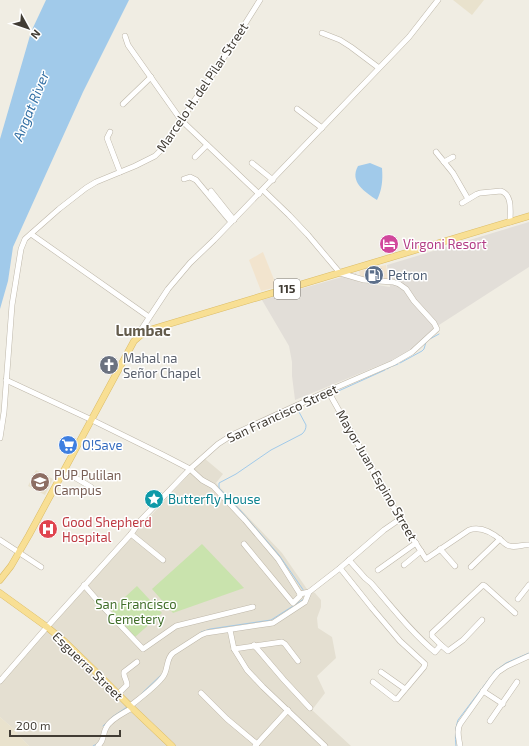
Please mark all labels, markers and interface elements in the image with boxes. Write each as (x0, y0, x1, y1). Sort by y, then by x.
north arrow (8, 8, 48, 48)
street label: Marcelo H. del Pilar Street (153, 19, 251, 155)
text: N (28, 28, 44, 42)
water label: Angat River (8, 68, 52, 144)
hotel icon: Virgoni Resort (378, 233, 400, 255)
place label: Virgoni Resort (403, 236, 487, 252)
fuel station icon: Petron (363, 264, 385, 286)
place label: Petron (388, 267, 428, 283)
road number: 115 (274, 279, 300, 299)
district label: Lumbac (115, 321, 171, 339)
place label: Mahal na Señor Chapel (123, 350, 201, 381)
church icon: Mahal na Señor Chapel (98, 354, 120, 376)
street label: San Francisco Street (224, 380, 340, 446)
street label: Mayor Juan Espino Street (333, 407, 421, 543)
supermarket icon: O!Save (57, 434, 79, 456)
place label: O!Save (82, 437, 122, 453)
place label: PUP Pulilan Campus (54, 467, 121, 498)
school or university icon: PUP Pulilan Campus (29, 471, 51, 493)
place icon: Butterfly House (143, 488, 165, 510)
place label: Butterfly House (168, 491, 261, 507)
place label: Good Shepherd Hospital (62, 514, 152, 545)
hospital icon: Good Shepherd Hospital (37, 518, 59, 540)
park label: San Francisco Cemetery (95, 596, 177, 627)
street label: Esguerra Street (49, 628, 127, 704)
scale bar (10, 712, 120, 738)
text: 200 m (16, 718, 50, 732)

